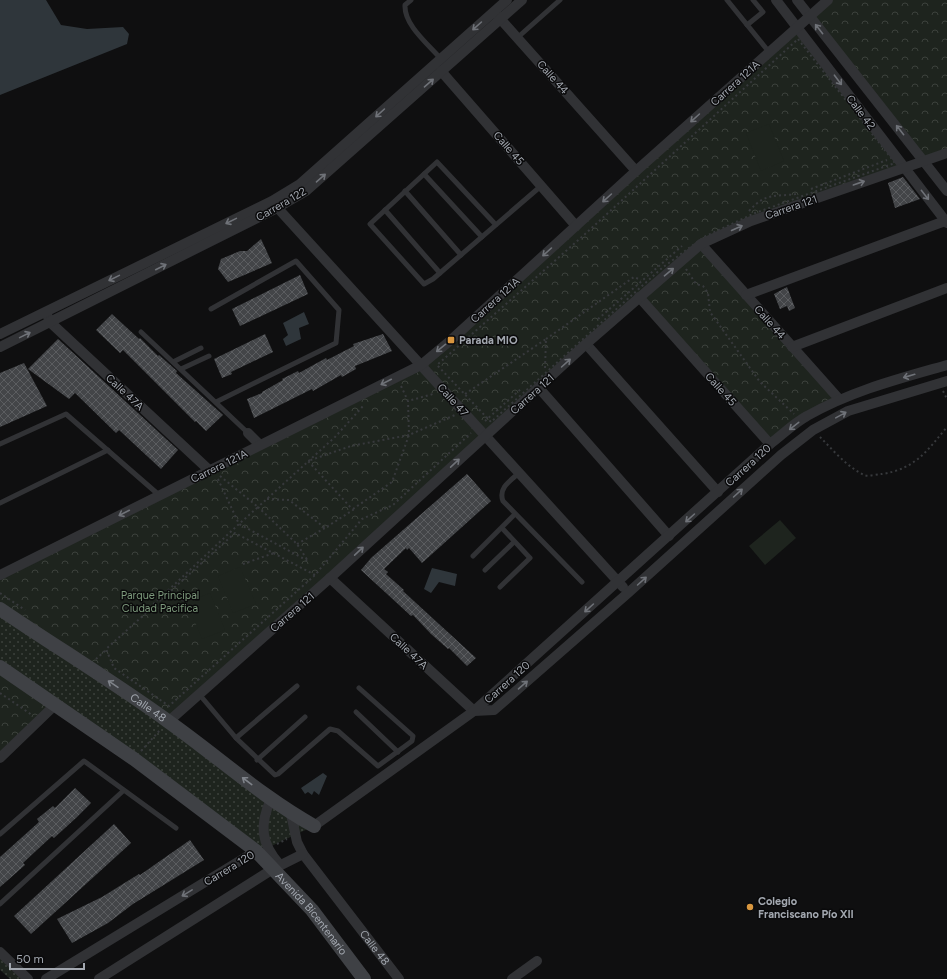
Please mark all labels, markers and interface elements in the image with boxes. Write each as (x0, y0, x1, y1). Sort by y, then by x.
one-way arrow (473, 21, 483, 30)
one-way arrow (815, 23, 823, 34)
street label: Calle 44 (534, 58, 571, 97)
street label: Carrera 121A (708, 58, 763, 109)
one-way arrow (833, 75, 842, 86)
one-way arrow (423, 78, 434, 87)
street label: Calle 42 (843, 92, 878, 132)
one-way arrow (375, 108, 386, 117)
one-way arrow (690, 114, 700, 123)
one-way arrow (895, 125, 904, 136)
street label: Calle 45 (491, 129, 527, 168)
one-way arrow (315, 174, 325, 183)
one-way arrow (852, 179, 864, 187)
street label: Carrera 122 (254, 185, 309, 224)
one-way arrow (921, 190, 930, 201)
street label: Carrera 121 (763, 192, 819, 222)
one-way arrow (602, 193, 612, 202)
one-way arrow (225, 218, 237, 225)
one-way arrow (730, 224, 742, 231)
one-way arrow (543, 247, 553, 256)
one-way arrow (155, 263, 167, 271)
one-way arrow (663, 267, 674, 276)
one-way arrow (108, 275, 120, 282)
street label: Carrera 121A (468, 275, 523, 326)
street label: Calle 44 (751, 303, 788, 342)
one-way arrow (19, 331, 31, 338)
place label: Parada MIO (459, 334, 518, 347)
marker: Parada MIO (446, 335, 456, 345)
one-way arrow (435, 344, 446, 353)
one-way arrow (561, 358, 571, 367)
street label: Calle 45 (702, 370, 739, 409)
street label: Calle 47A (103, 371, 147, 414)
street label: Carrera 121 (508, 371, 557, 417)
one-way arrow (903, 372, 916, 380)
one-way arrow (380, 379, 392, 386)
street label: Calle 47 (434, 381, 471, 420)
one-way arrow (835, 411, 847, 418)
one-way arrow (788, 422, 799, 430)
street label: Carrera 120 (723, 442, 774, 489)
street label: Carrera 121A (189, 447, 250, 486)
one-way arrow (450, 458, 460, 468)
one-way arrow (733, 489, 743, 498)
one-way arrow (118, 510, 130, 517)
one-way arrow (684, 513, 695, 522)
one-way arrow (354, 547, 364, 556)
one-way arrow (637, 576, 647, 585)
park label: Parque Principal Ciudad Pacifica (121, 589, 199, 615)
street label: Carrera 121 (268, 590, 317, 635)
one-way arrow (585, 603, 595, 612)
street label: Calle 47A (387, 630, 431, 673)
street label: Carrera 120 (482, 659, 533, 706)
one-way arrow (108, 680, 119, 688)
one-way arrow (518, 680, 528, 689)
street label: Calle 48 (128, 691, 169, 725)
one-way arrow (241, 777, 252, 785)
street label: Carrera 120 (202, 848, 257, 889)
street label: Avenida Bicentenario (273, 870, 350, 958)
one-way arrow (181, 890, 193, 898)
place label: Colegio Franciscano Pío XII (758, 895, 854, 921)
marker: Colegio Franciscano Pío XII (745, 902, 755, 912)
street label: Calle 48 (357, 928, 392, 968)
scale bar (10, 945, 84, 971)
text: 50 m (16, 952, 44, 966)

